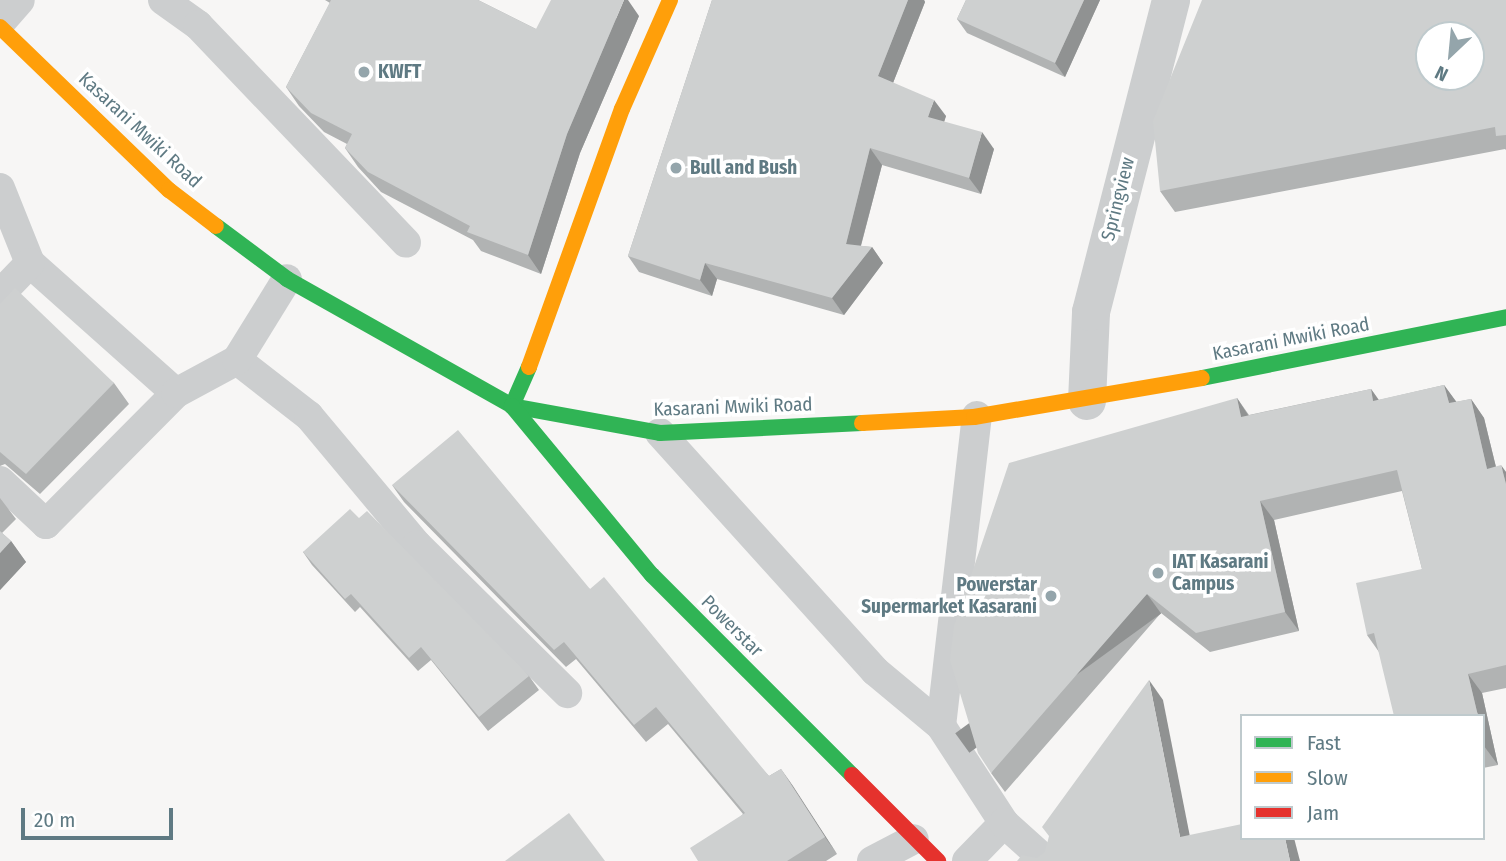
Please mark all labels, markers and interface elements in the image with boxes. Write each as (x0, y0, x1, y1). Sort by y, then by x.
north arrow (1415, 21, 1485, 91)
place label: KWFT (378, 61, 421, 83)
text: N (1431, 61, 1452, 86)
marker: KWFT (356, 64, 372, 80)
street label: Kasarani Mwiki Road (74, 67, 206, 193)
street label: Springview (1097, 155, 1139, 243)
place label: Bull and Bush (690, 157, 797, 179)
marker: Bull and Bush (668, 160, 684, 176)
street label: Kasarani Mwiki Road (1211, 313, 1371, 365)
street label: Kasarani Mwiki Road (653, 393, 813, 421)
place label: IAT Kasarani Campus (1172, 551, 1268, 595)
marker: IAT Kasarani Campus (1150, 565, 1166, 581)
place label: Powerstar Supermarket Kasarani (861, 574, 1037, 618)
marker: Powerstar Supermarket Kasarani (1043, 588, 1059, 604)
street label: Powerstar (696, 590, 768, 662)
legend (1240, 714, 1485, 840)
text: Fast (1307, 730, 1341, 756)
text: Slow (1307, 765, 1348, 791)
scale bar (24, 794, 177, 838)
text: Jam (1307, 800, 1339, 826)
text: 20 m (34, 807, 75, 833)

